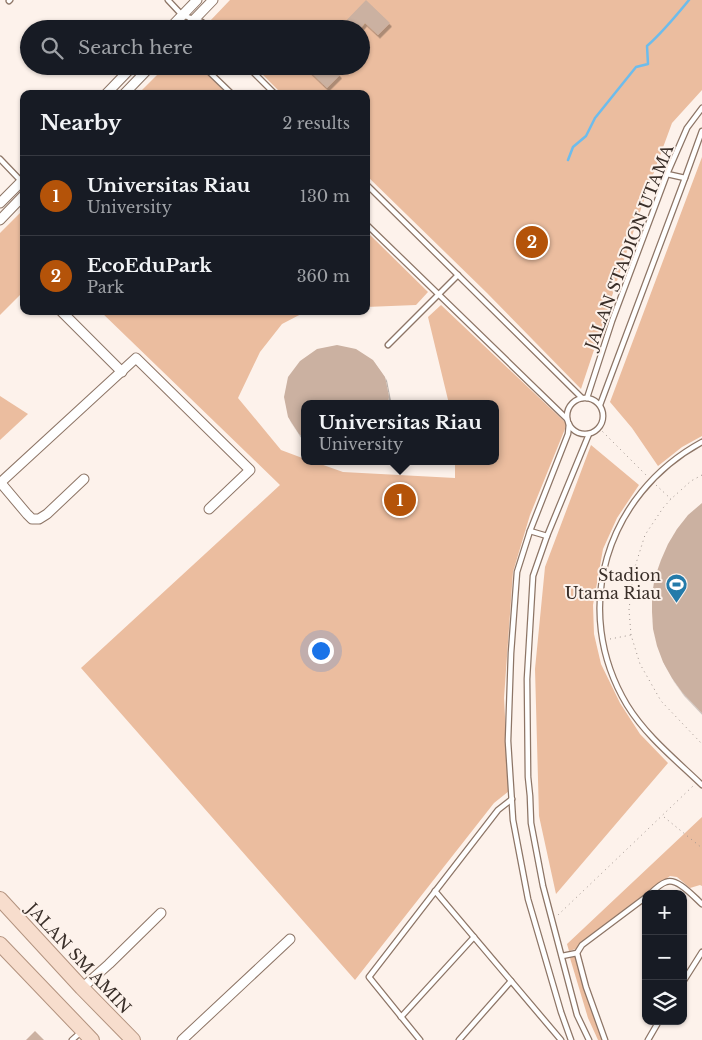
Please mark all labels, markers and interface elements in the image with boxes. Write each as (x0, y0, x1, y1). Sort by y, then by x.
search box (20, 20, 370, 75)
icon: search (38, 34, 66, 62)
text: Search here (78, 36, 193, 59)
text: Nearby (40, 110, 121, 136)
text: 2 results (282, 113, 350, 133)
street label: JALAN STADION UTAMA (580, 141, 678, 354)
text: Universitas Riau (87, 174, 250, 197)
text: 1 (53, 186, 59, 206)
text: 130 m (300, 186, 350, 206)
text: University (87, 197, 172, 217)
pin: 2 (516, 223, 548, 261)
text: EcoEduPark (87, 254, 212, 277)
text: 2 (51, 266, 61, 286)
text: 360 m (297, 266, 350, 286)
text: Park (87, 277, 124, 297)
popup (301, 400, 499, 465)
text: Universitas Riau (318, 411, 482, 434)
text: University (318, 434, 403, 454)
pin: 1 (384, 481, 416, 519)
place label: Stadion Utama Riau (565, 565, 661, 603)
sports icon: Stadion Utama Riau (665, 572, 689, 603)
your location (308, 638, 334, 664)
map controls (642, 890, 687, 1025)
button: + (642, 890, 687, 935)
street label: JALAN SM AMIN (21, 897, 135, 1018)
button: − (642, 935, 687, 980)
button: layers (642, 980, 687, 1025)

